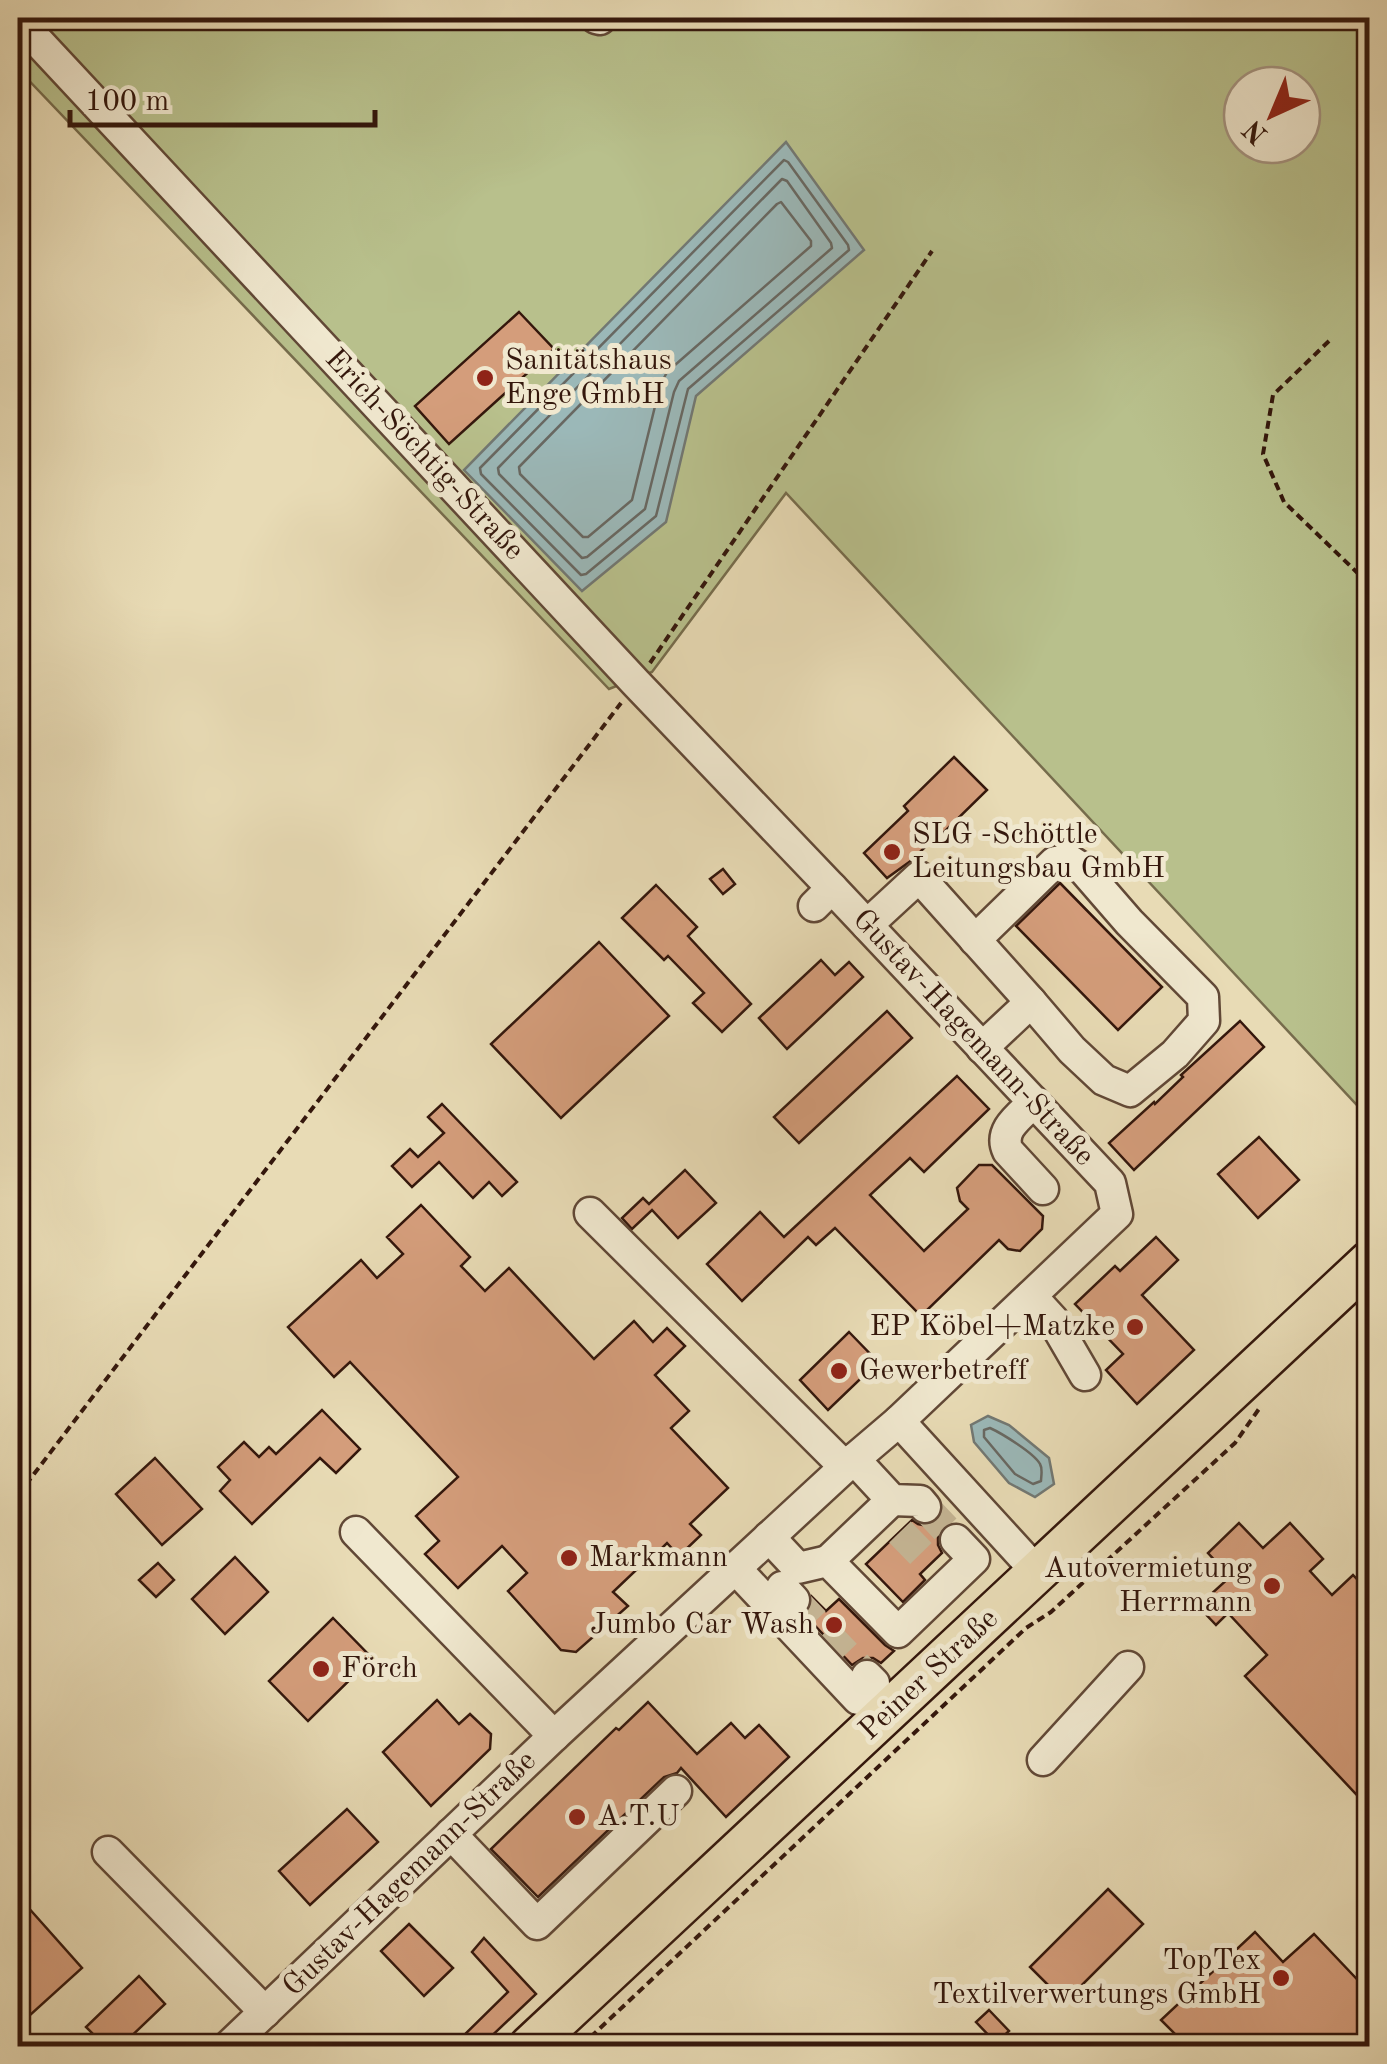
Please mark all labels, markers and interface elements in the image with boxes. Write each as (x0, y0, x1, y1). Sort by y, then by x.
scale bar (70, 65, 375, 127)
north arrow (1222, 65, 1322, 165)
text: 100 m (85, 87, 169, 117)
text: N (1239, 113, 1274, 148)
street label: Erich-Söchtig-Straße (319, 344, 529, 566)
place label: Sanitätshaus Enge GmbH (505, 346, 672, 410)
marker: Sanitätshaus Enge GmbH (474, 367, 496, 389)
place label: SLG -Schöttle Leitungsbau GmbH (912, 820, 1165, 884)
marker: SLG -Schöttle Leitungsbau GmbH (881, 841, 903, 863)
street label: Gustav-Hagemann-Straße (847, 904, 1099, 1172)
place label: EP Köbel+Matzke (869, 1312, 1115, 1342)
marker: EP Köbel+Matzke (1124, 1316, 1146, 1338)
place label: Gewerbetreff (859, 1356, 1029, 1386)
marker: Gewerbetreff (828, 1360, 850, 1382)
place label: Markmann (589, 1543, 728, 1573)
marker: Markmann (558, 1547, 580, 1569)
place label: Autovermietung Herrmann (1044, 1554, 1252, 1618)
marker: Autovermietung Herrmann (1261, 1575, 1283, 1597)
street label: Peiner Straße (854, 1604, 1004, 1746)
place label: Jumbo Car Wash (590, 1610, 814, 1640)
marker: Jumbo Car Wash (823, 1614, 845, 1636)
place label: Förch (341, 1654, 418, 1684)
marker: Förch (310, 1658, 332, 1680)
street label: Gustav-Hagemann-Straße (278, 1746, 542, 2002)
place label: A.T.U (597, 1802, 680, 1832)
marker: A.T.U (566, 1806, 588, 1828)
place label: TopTex Textilverwertungs GmbH (932, 1946, 1261, 2010)
marker: TopTex Textilverwertungs GmbH (1270, 1967, 1292, 1989)

